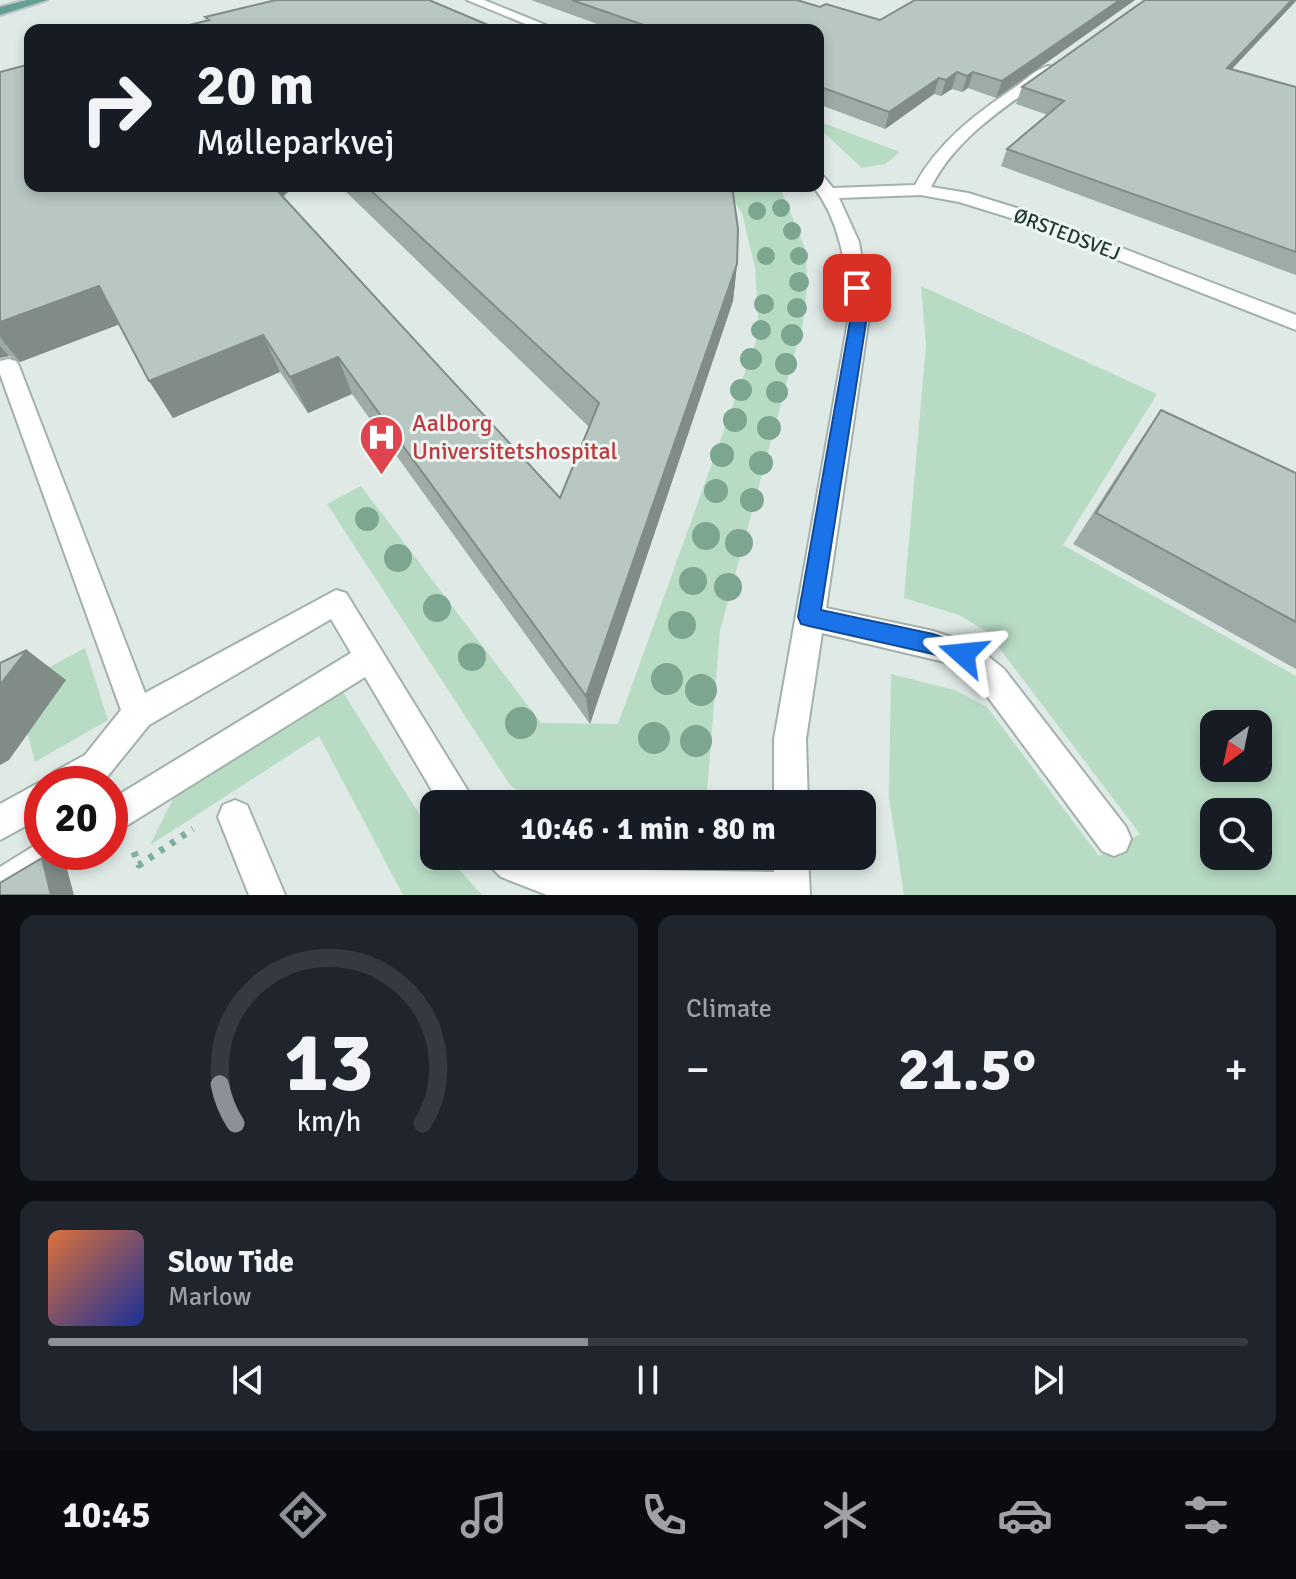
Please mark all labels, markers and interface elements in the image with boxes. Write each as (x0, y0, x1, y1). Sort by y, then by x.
text: 20 m (196, 51, 314, 120)
icon: right (64, 56, 168, 160)
text: Mølleparkvej (196, 120, 395, 165)
street label: ØRSTEDSVEJ (1010, 203, 1124, 266)
pin (823, 254, 891, 322)
icon: arrive (835, 266, 879, 310)
place label: Aalborg Universitetshospital (412, 408, 618, 466)
hospital icon: Aalborg Universitetshospital (357, 413, 405, 476)
position arrow (921, 612, 1005, 696)
north arrow (1200, 710, 1272, 782)
map controls (1200, 710, 1272, 870)
speed limit sign: 20 (24, 766, 128, 870)
button: search (1200, 798, 1272, 870)
text: 10:46 · 1 min · 80 m (520, 811, 776, 848)
text: Climate (686, 993, 772, 1025)
text: 13 (284, 1012, 374, 1114)
text: 21.5° (898, 1033, 1036, 1107)
text: − (686, 1043, 710, 1097)
text: + (1224, 1043, 1248, 1097)
text: km/h (297, 1104, 361, 1139)
text: Slow Tide (168, 1244, 294, 1281)
text: Marlow (168, 1281, 251, 1313)
icon: previous (226, 1358, 270, 1402)
icon: pause (626, 1358, 670, 1402)
icon: next (1026, 1358, 1070, 1402)
icon: directions (275, 1487, 331, 1543)
icon: music (456, 1487, 512, 1543)
icon: phone (636, 1487, 692, 1543)
icon: climate (817, 1487, 873, 1543)
icon: car (997, 1487, 1053, 1543)
icon: filters (1178, 1487, 1234, 1543)
text: 10:45 (62, 1493, 151, 1538)

